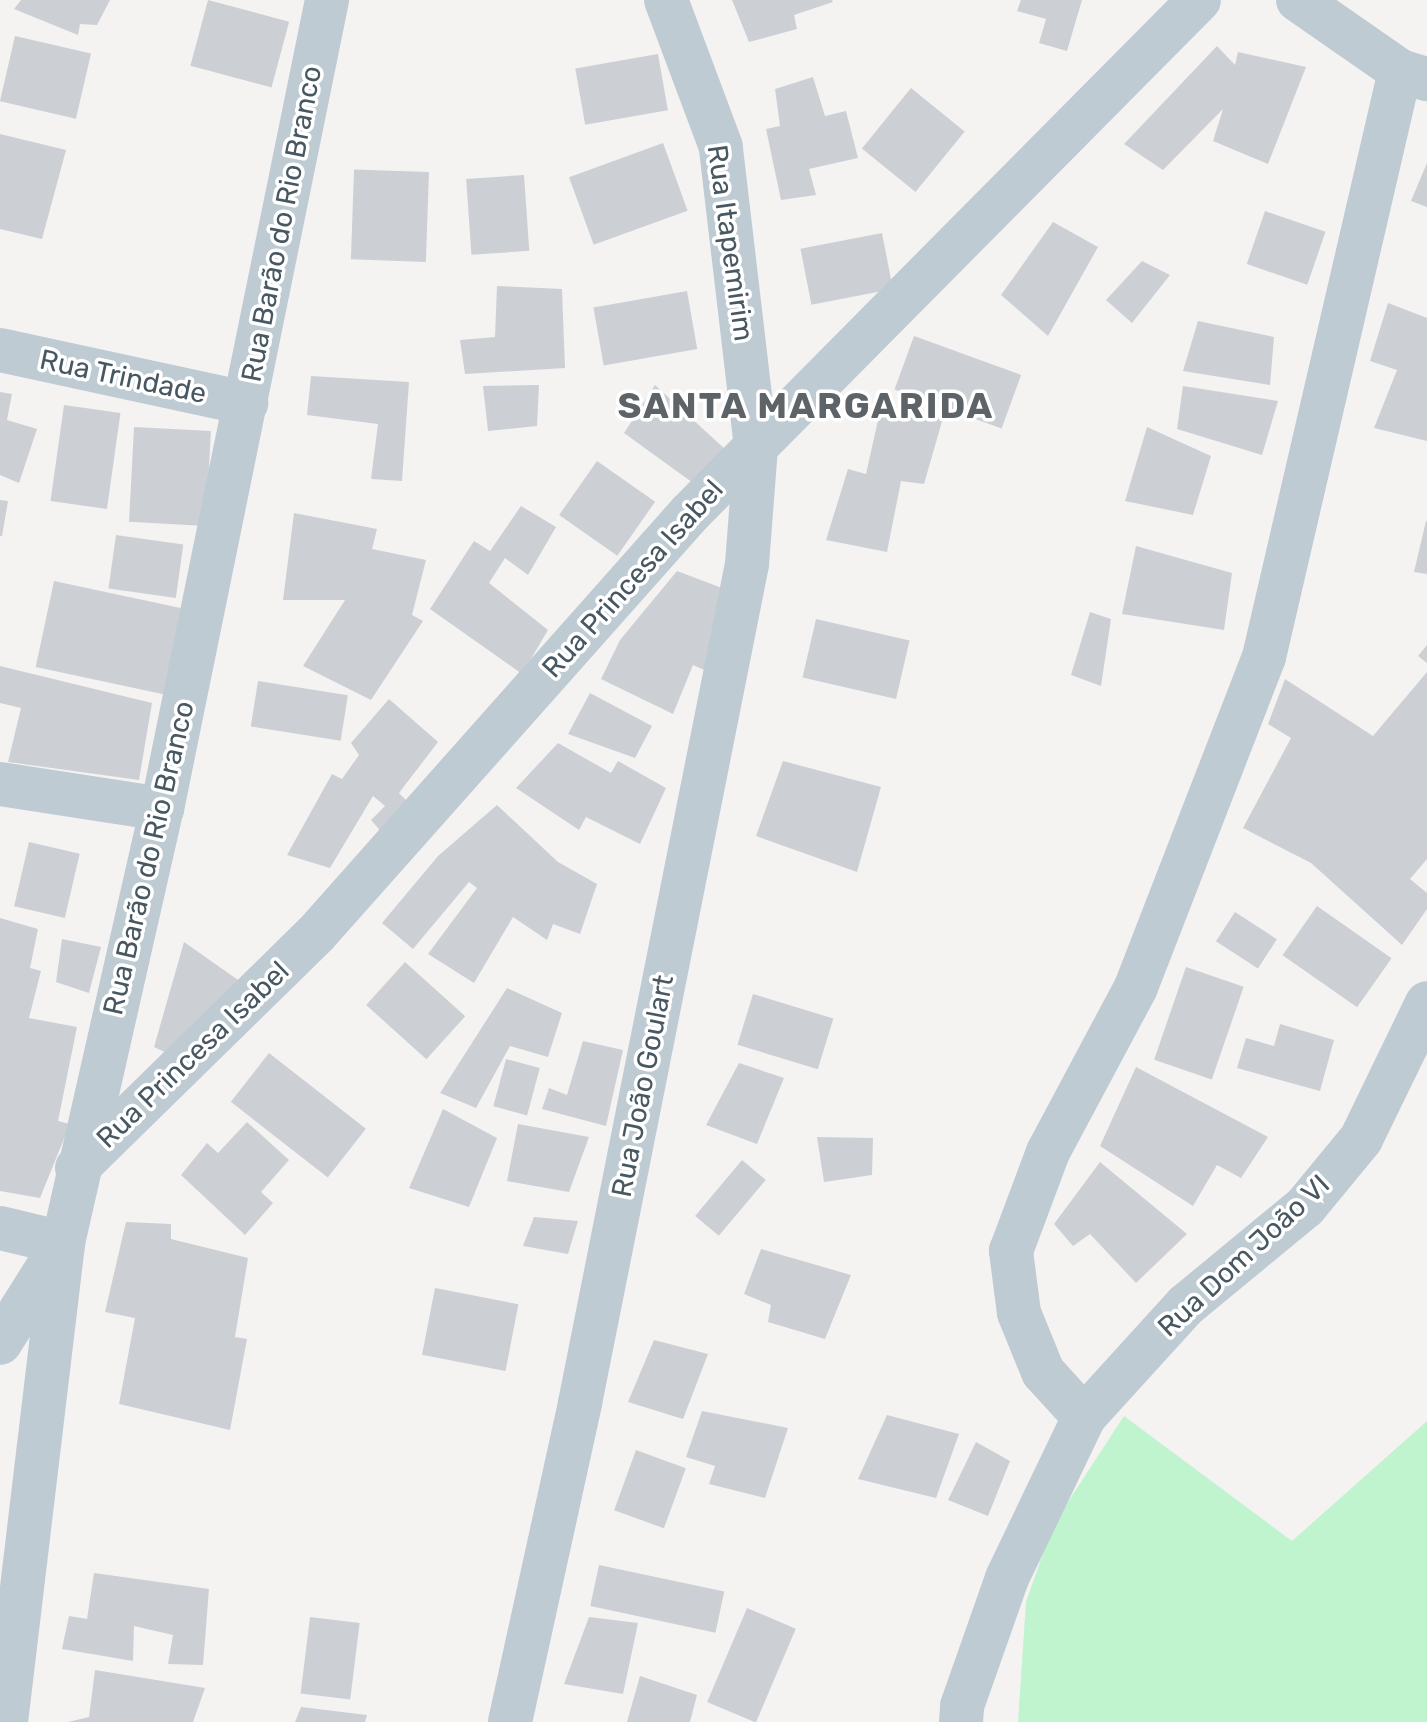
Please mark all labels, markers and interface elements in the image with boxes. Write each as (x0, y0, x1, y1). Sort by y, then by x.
street label: Rua Barão do Rio Branco (235, 63, 329, 385)
street label: Rua Itapemirim (700, 143, 760, 343)
street label: Rua Trindade (36, 343, 210, 411)
district label: SANTA MARGARIDA (617, 384, 995, 428)
street label: Rua Princesa Isabel (535, 473, 731, 685)
street label: Rua Barão do Rio Branco (97, 698, 201, 1018)
street label: Rua Princesa Isabel (90, 955, 296, 1155)
street label: Rua João Goulart (605, 972, 681, 1200)
street label: Rua Dom João VI (1151, 1168, 1337, 1344)

